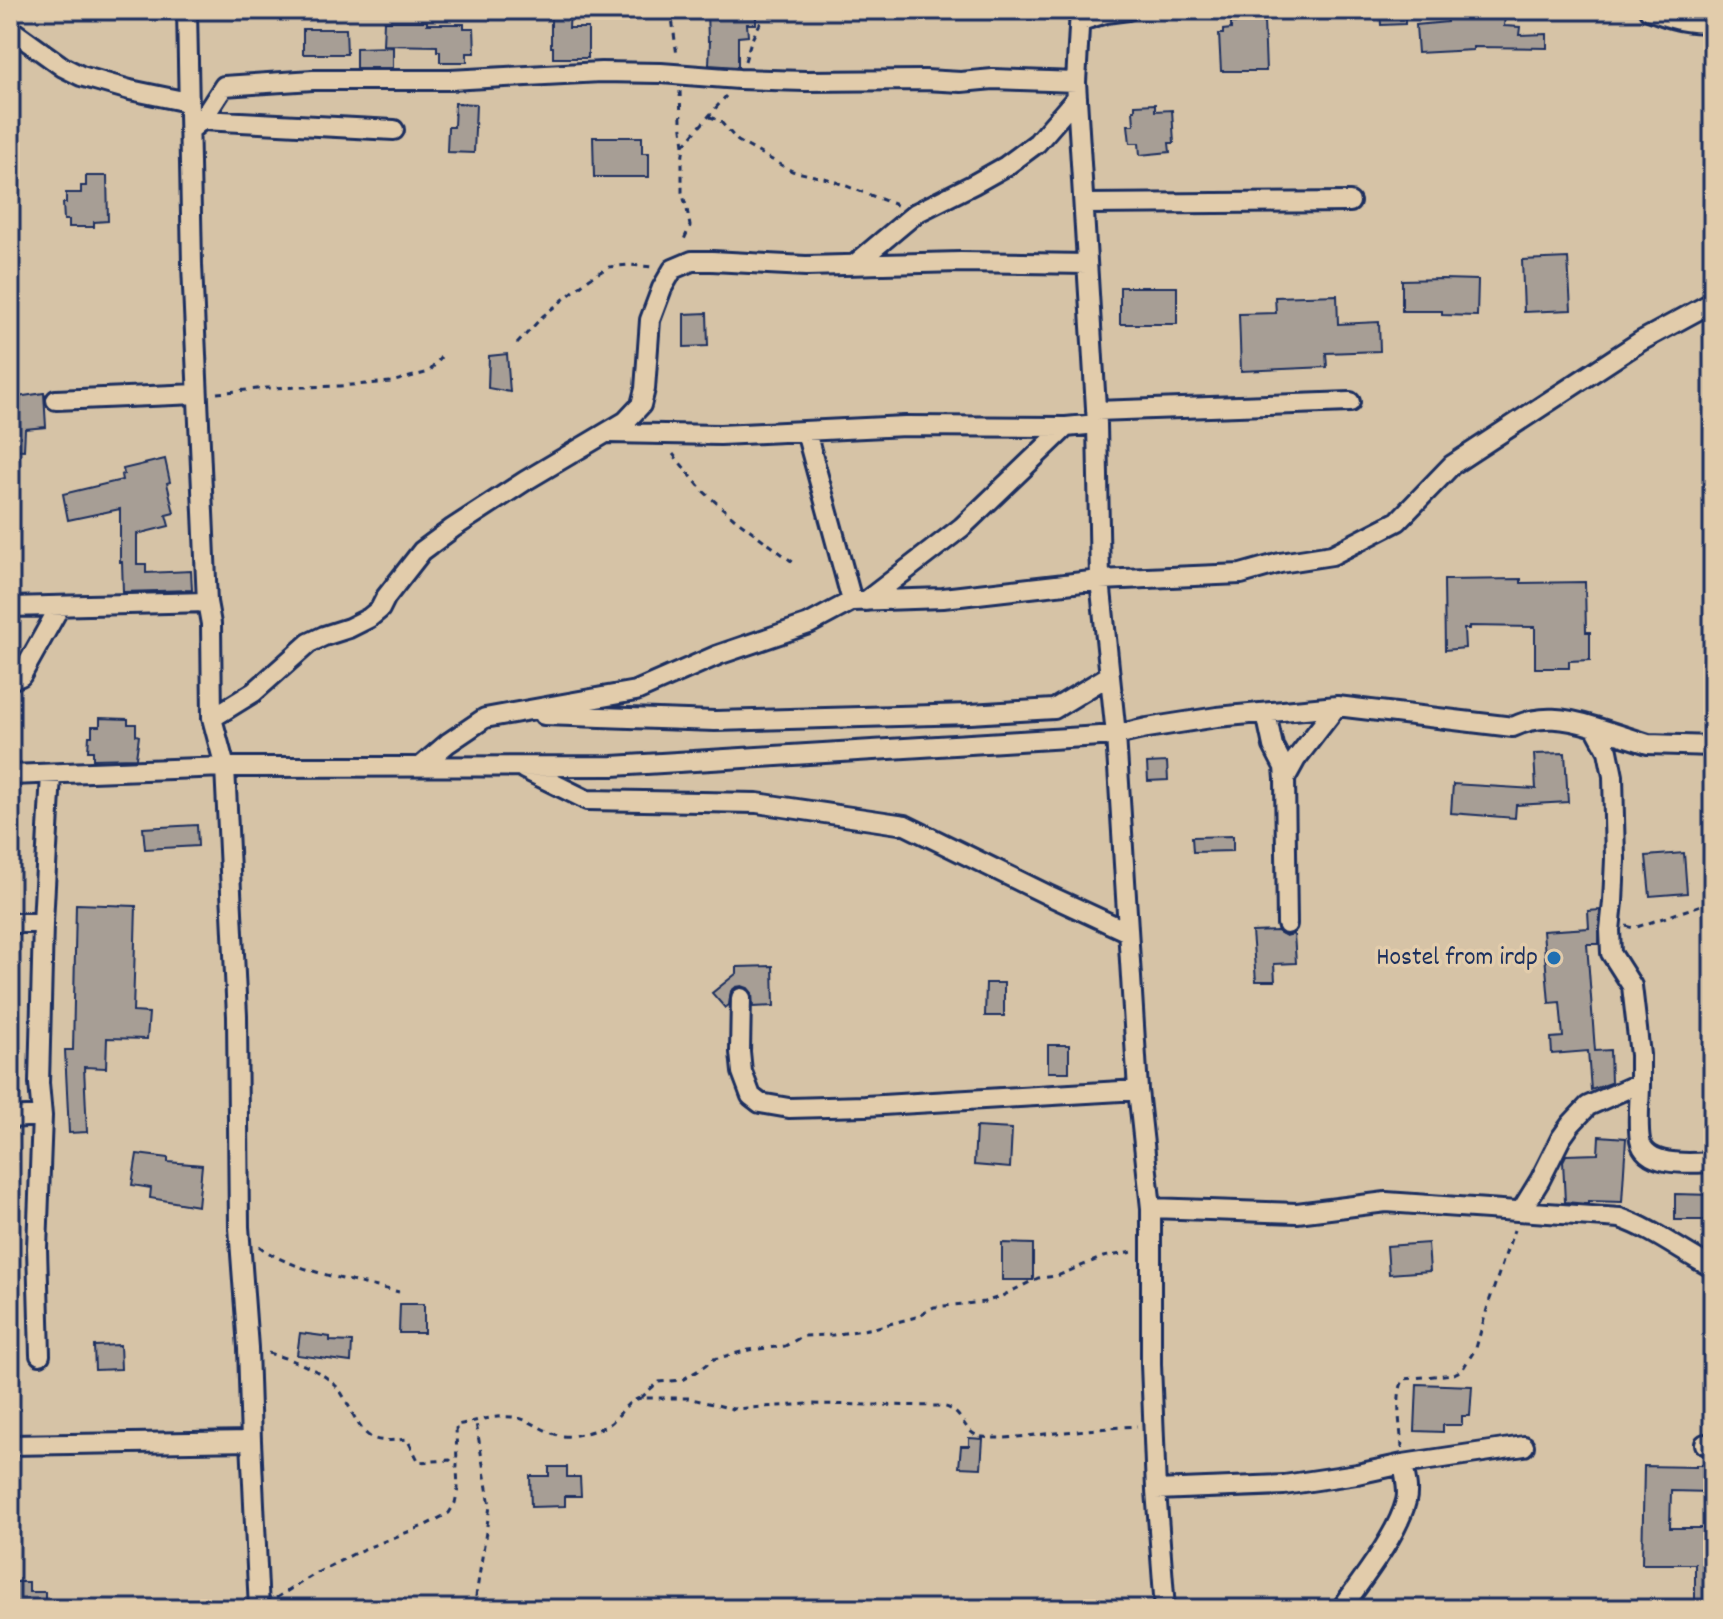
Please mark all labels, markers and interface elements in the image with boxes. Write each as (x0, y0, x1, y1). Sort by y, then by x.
place label: Hostel from irdp (1376, 940, 1538, 977)
marker: Hostel from irdp (1545, 949, 1563, 967)

